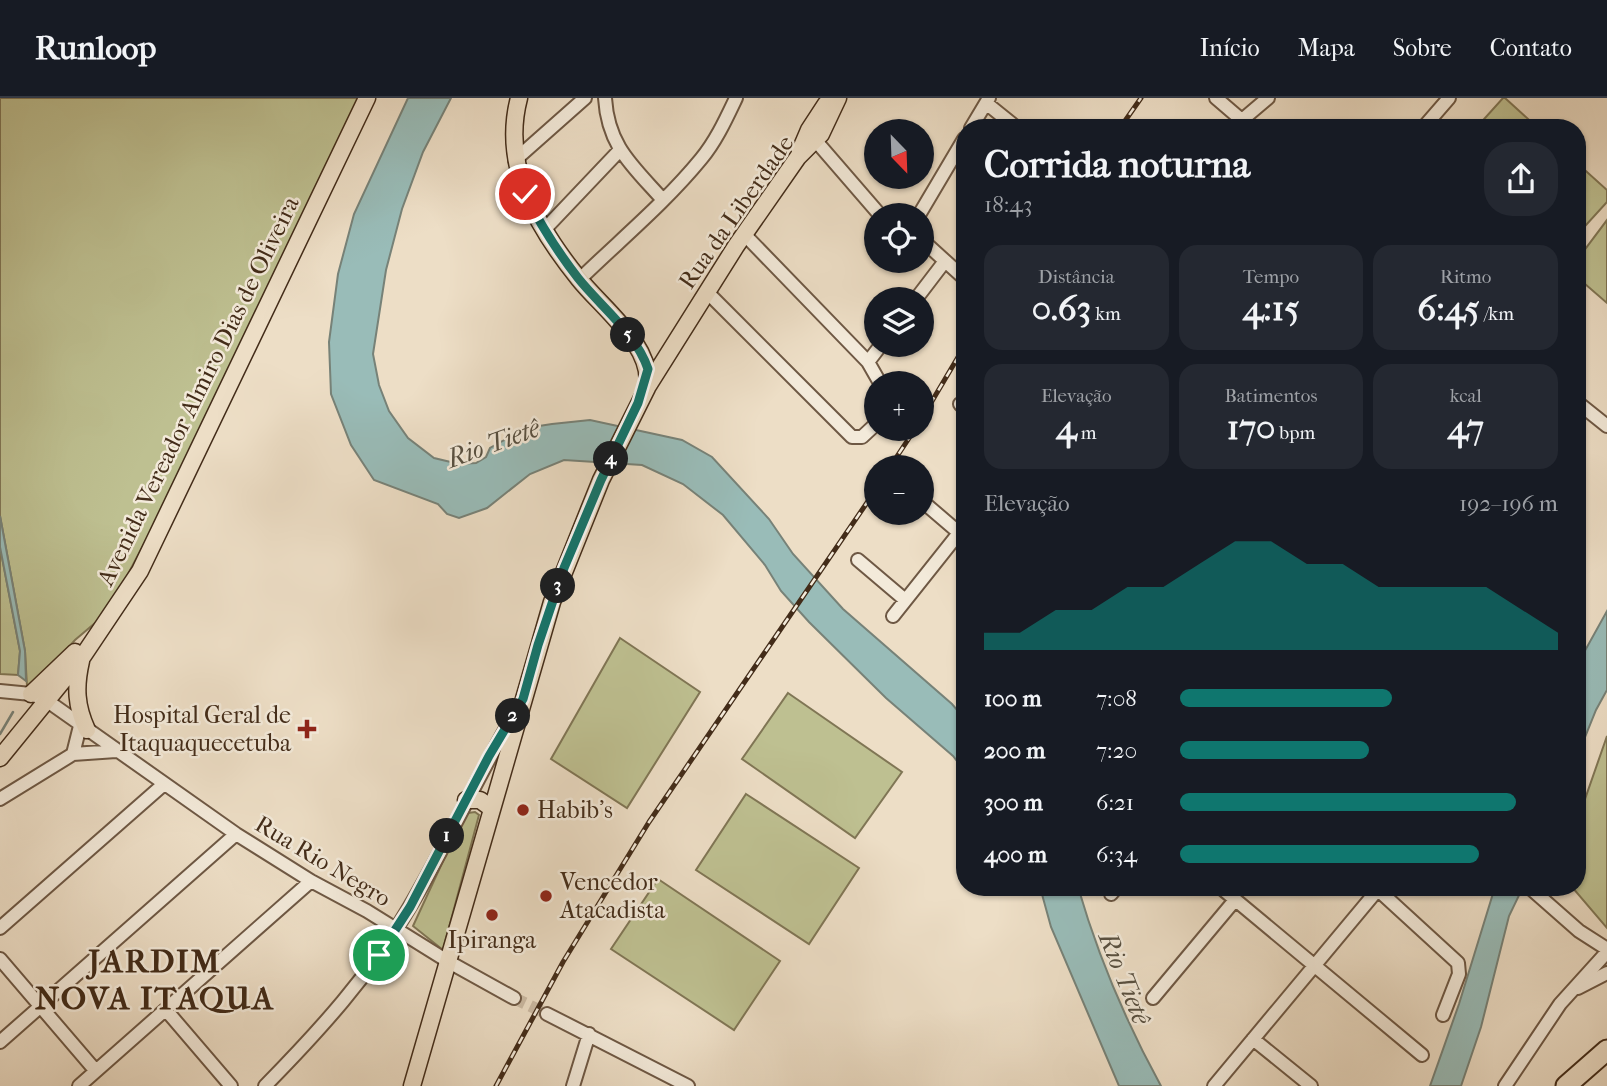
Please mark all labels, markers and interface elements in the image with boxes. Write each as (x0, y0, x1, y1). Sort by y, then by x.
text: Runloop (35, 29, 157, 68)
text: Início (1200, 34, 1260, 62)
text: Mapa (1298, 34, 1355, 62)
text: Sobre (1393, 34, 1452, 62)
text: Contato (1490, 34, 1572, 62)
north arrow (864, 119, 934, 189)
map controls (864, 119, 934, 525)
street label: Rua da Liberdade (673, 130, 799, 294)
text: Corrida noturna (984, 142, 1250, 187)
button: share (1484, 142, 1558, 216)
pin (495, 164, 555, 224)
icon: check (506, 175, 544, 213)
street label: Avenida Vereador Almiro Dias de Oliveira (91, 191, 305, 591)
text: 18:43 (984, 191, 1032, 218)
button: locate (864, 203, 934, 273)
text: Distância (1038, 266, 1115, 288)
text: Tempo (1243, 266, 1299, 288)
text: Ritmo (1440, 266, 1491, 288)
button: layers (864, 287, 934, 357)
text: 0.63 (1032, 288, 1091, 329)
text: 4:15 (1243, 288, 1299, 329)
text: 6:45 (1417, 288, 1480, 329)
text: km (1091, 303, 1121, 325)
text: /km (1480, 303, 1514, 325)
pin: 5 (610, 317, 646, 352)
text: 5 (623, 323, 632, 345)
button: + (864, 371, 934, 441)
text: Elevação (1041, 385, 1112, 407)
text: Batimentos (1225, 385, 1317, 407)
text: kcal (1450, 385, 1482, 407)
text: 4 (1056, 407, 1077, 448)
text: 170 (1227, 407, 1275, 448)
text: 47 (1447, 407, 1484, 448)
water label: Rio Tietê (441, 412, 545, 475)
text: m (1077, 422, 1097, 444)
text: bpm (1275, 422, 1315, 444)
pin: 4 (594, 442, 628, 476)
text: 4 (605, 447, 616, 469)
button: − (864, 455, 934, 525)
text: Elevação (984, 490, 1070, 517)
text: 192–196 m (1459, 490, 1558, 517)
pin: 3 (540, 568, 576, 603)
text: 3 (554, 574, 561, 596)
text: 100 m (984, 685, 1042, 712)
text: 7:08 (1096, 685, 1137, 712)
pin: 2 (496, 698, 530, 734)
place label: Hospital Geral de Itaquaquecetuba (113, 701, 292, 757)
text: 2 (508, 704, 517, 726)
marker: Hospital Geral de Itaquaquecetuba (297, 719, 317, 739)
text: 200 m (984, 737, 1045, 764)
text: 7:20 (1096, 737, 1137, 764)
text: 300 m (984, 789, 1043, 816)
text: 6:21 (1096, 789, 1134, 816)
place label: Habib's (537, 796, 613, 824)
marker: Habib's (515, 802, 531, 818)
street label: Rua Rio Negro (250, 810, 396, 912)
pin: 1 (430, 818, 464, 854)
text: 1 (443, 824, 450, 846)
text: 400 m (984, 841, 1047, 868)
text: 6:34 (1096, 841, 1137, 868)
place label: Vencedor Atacadista (559, 868, 666, 924)
marker: Vencedor Atacadista (538, 888, 554, 904)
marker: Ipiranga (484, 907, 500, 923)
pin (349, 925, 409, 985)
place label: Ipiranga (448, 926, 537, 954)
water label: Rio Tietê (1091, 926, 1158, 1030)
icon: arrive (360, 936, 398, 974)
district label: JARDIM NOVA ITAQUA (35, 943, 275, 1017)

